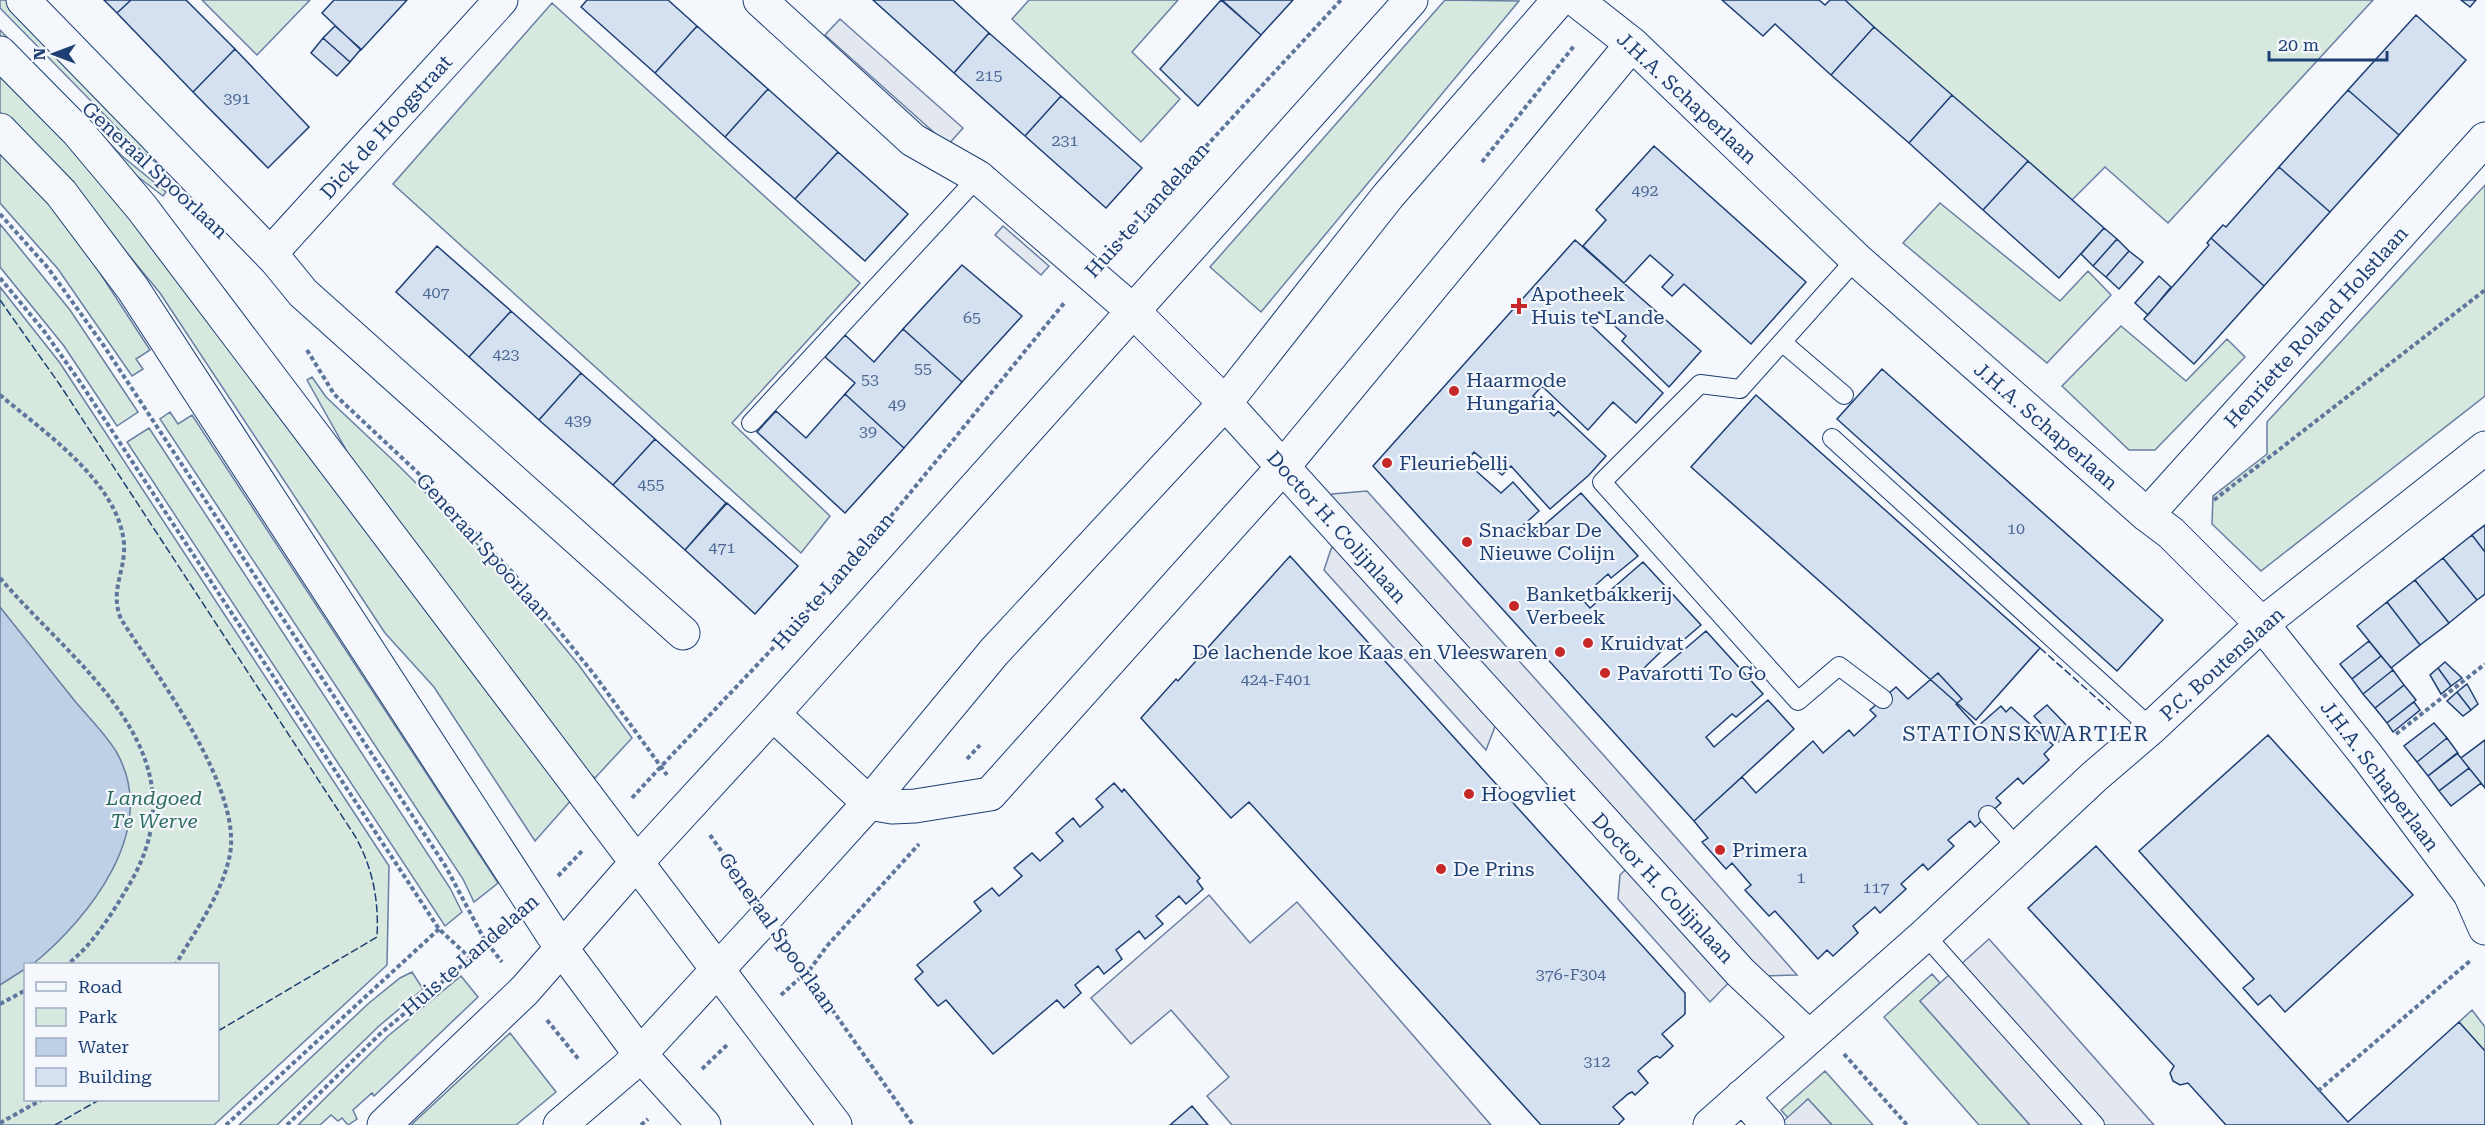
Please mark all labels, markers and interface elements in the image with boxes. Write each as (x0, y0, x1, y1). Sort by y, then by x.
north arrow (24, 24, 84, 84)
scale bar (2269, 24, 2388, 62)
street label: J.H.A. Schaperlaan (1612, 27, 1762, 169)
text: 20 m (2278, 34, 2319, 55)
text: N (30, 48, 49, 60)
street label: Dick de Hoogstraat (315, 50, 457, 204)
house number: 215 (976, 66, 1002, 85)
house number: 391 (224, 89, 250, 108)
street label: Generaal Spoorlaan (77, 96, 233, 244)
house number: 231 (1052, 131, 1078, 150)
street label: Huis te Landelaan (1080, 137, 1214, 283)
house number: 492 (1632, 181, 1658, 200)
street label: Henriette Roland Holstlaan (2219, 221, 2413, 433)
place label: Apotheek Huis te Lande (1531, 282, 1665, 329)
house number: 407 (423, 283, 449, 302)
marker: Apotheek Huis te Lande (1512, 299, 1526, 313)
house number: 65 (963, 308, 981, 327)
house number: 423 (493, 345, 519, 364)
street label: J.H.A. Schaperlaan (1969, 357, 2123, 495)
house number: 55 (914, 359, 932, 378)
place label: Haarmode Hungaria (1466, 368, 1567, 415)
house number: 53 (861, 370, 879, 389)
marker: Haarmode Hungaria (1447, 384, 1461, 398)
house number: 49 (888, 395, 906, 414)
house number: 439 (565, 411, 591, 430)
house number: 39 (859, 422, 877, 441)
street label: Doctor H. Colijnlaan (1262, 446, 1412, 608)
place label: Fleuriebelli (1399, 451, 1508, 475)
marker: Fleuriebelli (1380, 456, 1394, 470)
street label: Generaal Spoorlaan (411, 468, 557, 626)
house number: 455 (638, 475, 664, 494)
street label: Huis te Landelaan (767, 507, 899, 654)
place label: Snackbar De Nieuwe Colijn (1479, 518, 1615, 565)
house number: 10 (2007, 519, 2025, 538)
marker: Snackbar De Nieuwe Colijn (1460, 535, 1474, 549)
house number: 471 (709, 538, 735, 557)
place label: Banketbakkerij Verbeek (1526, 582, 1673, 629)
marker: Banketbakkerij Verbeek (1507, 599, 1521, 613)
street label: P.C. Boutenslaan (2155, 602, 2289, 726)
place label: Kruidvat (1600, 631, 1684, 655)
marker: Kruidvat (1581, 636, 1595, 650)
place label: De lachende koe Kaas en Vleeswaren (1192, 640, 1548, 664)
marker: De lachende koe Kaas en Vleeswaren (1553, 645, 1567, 659)
place label: Pavarotti To Go (1617, 661, 1766, 685)
marker: Pavarotti To Go (1598, 666, 1612, 680)
house number: 424-F401 (1241, 670, 1311, 689)
street label: J.H.A. Schaperlaan (2315, 696, 2445, 856)
district label: STATIONSKWARTIER (1902, 722, 2150, 746)
place label: Hoogvliet (1481, 782, 1577, 806)
park label: Landgoed Te Werve (105, 786, 202, 833)
marker: Hoogvliet (1462, 787, 1476, 801)
street label: Doctor H. Colijnlaan (1587, 808, 1739, 968)
place label: Primera (1732, 838, 1808, 862)
marker: Primera (1713, 843, 1727, 857)
street label: Generaal Spoorlaan (714, 848, 842, 1018)
place label: De Prins (1453, 857, 1535, 881)
marker: De Prins (1434, 862, 1448, 876)
house number: 1 (1797, 868, 1806, 887)
house number: 117 (1863, 878, 1889, 897)
street label: Huis te Landelaan (397, 889, 544, 1021)
legend (24, 963, 219, 1101)
house number: 376-F304 (1536, 965, 1606, 984)
text: Road (78, 976, 123, 997)
text: Park (78, 1006, 118, 1027)
text: Water (78, 1036, 129, 1057)
house number: 312 (1584, 1052, 1610, 1071)
text: Building (78, 1066, 152, 1087)

